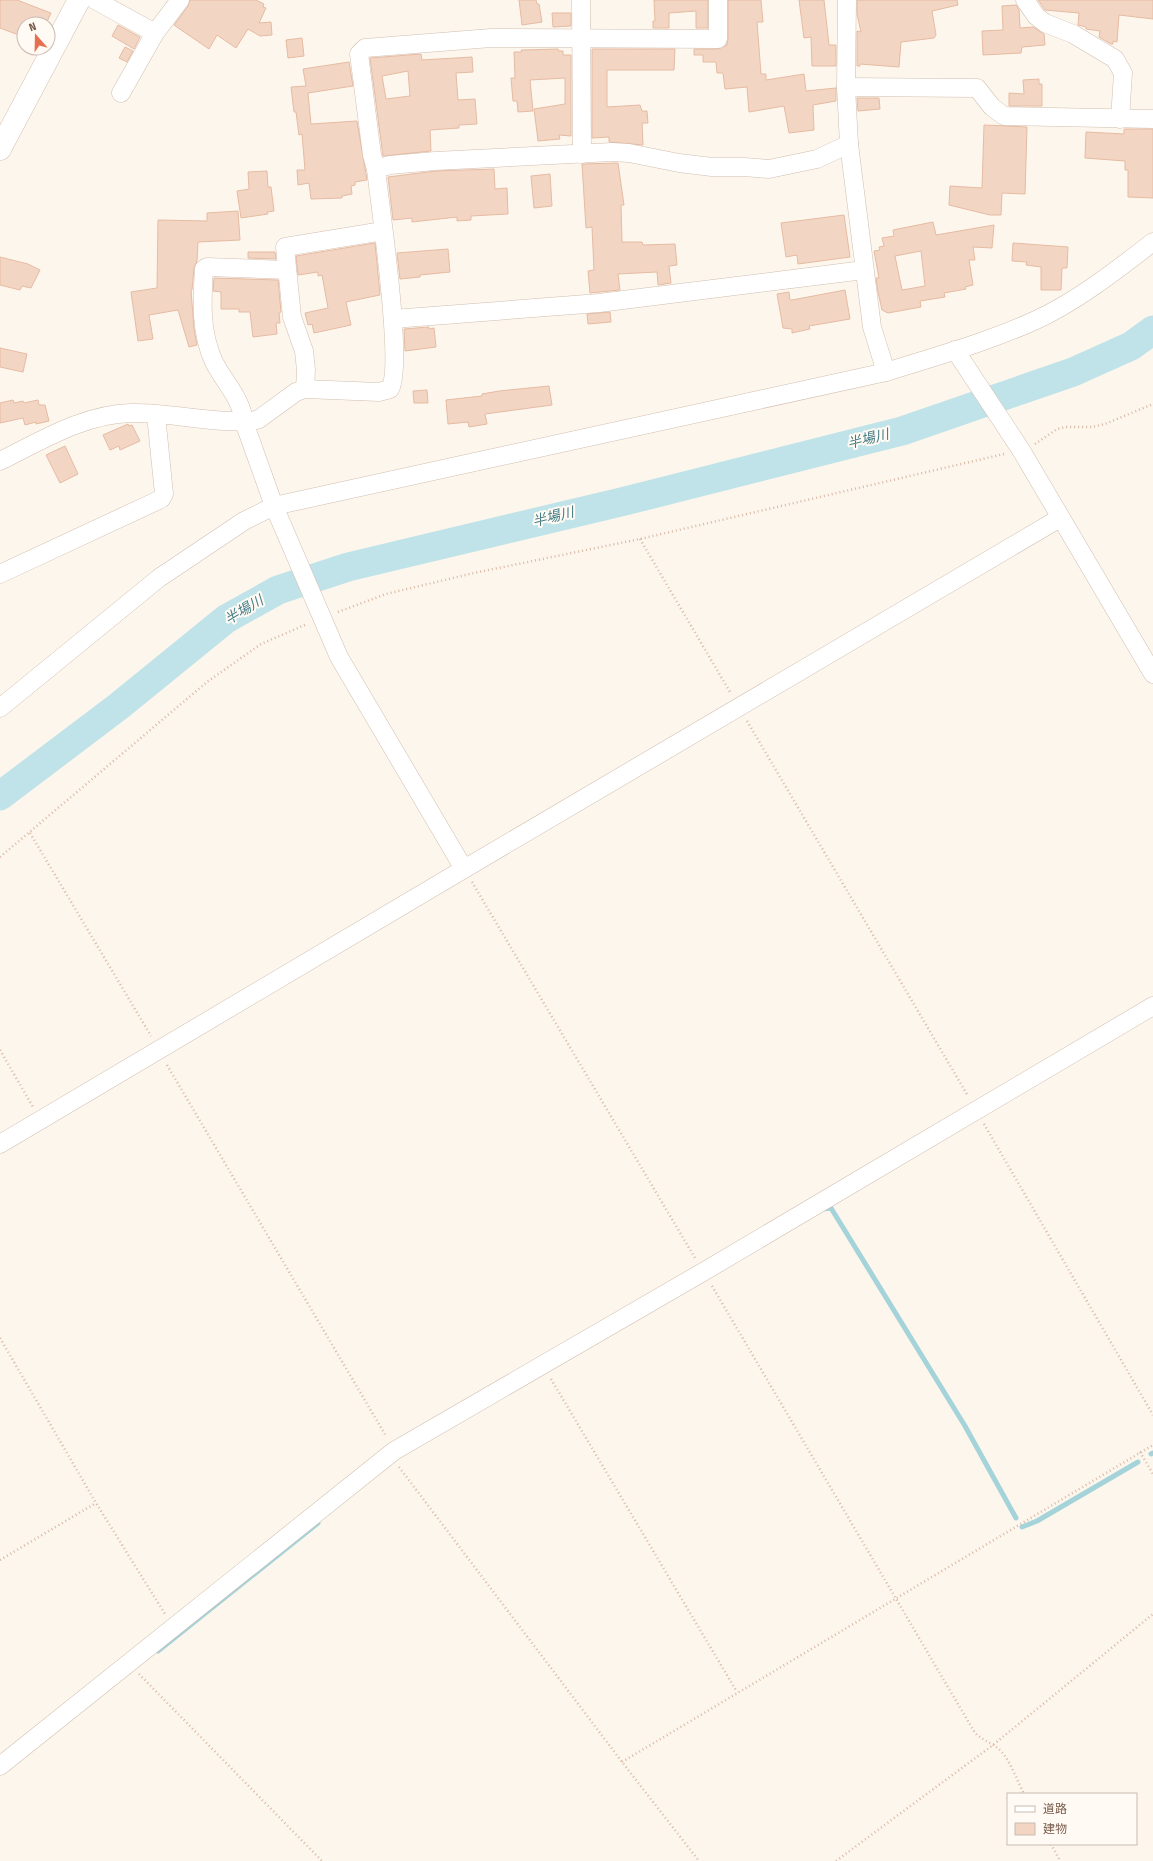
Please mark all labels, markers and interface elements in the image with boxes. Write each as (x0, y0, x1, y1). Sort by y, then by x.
north arrow (16, 16, 56, 56)
text: N (27, 20, 38, 34)
water label: 半場川 (846, 425, 892, 452)
water label: 半場川 (531, 503, 577, 530)
water label: 半場川 (222, 591, 268, 628)
legend (1007, 1793, 1137, 1845)
text: 道路 (1043, 1802, 1067, 1816)
text: 建物 (1043, 1822, 1067, 1836)

